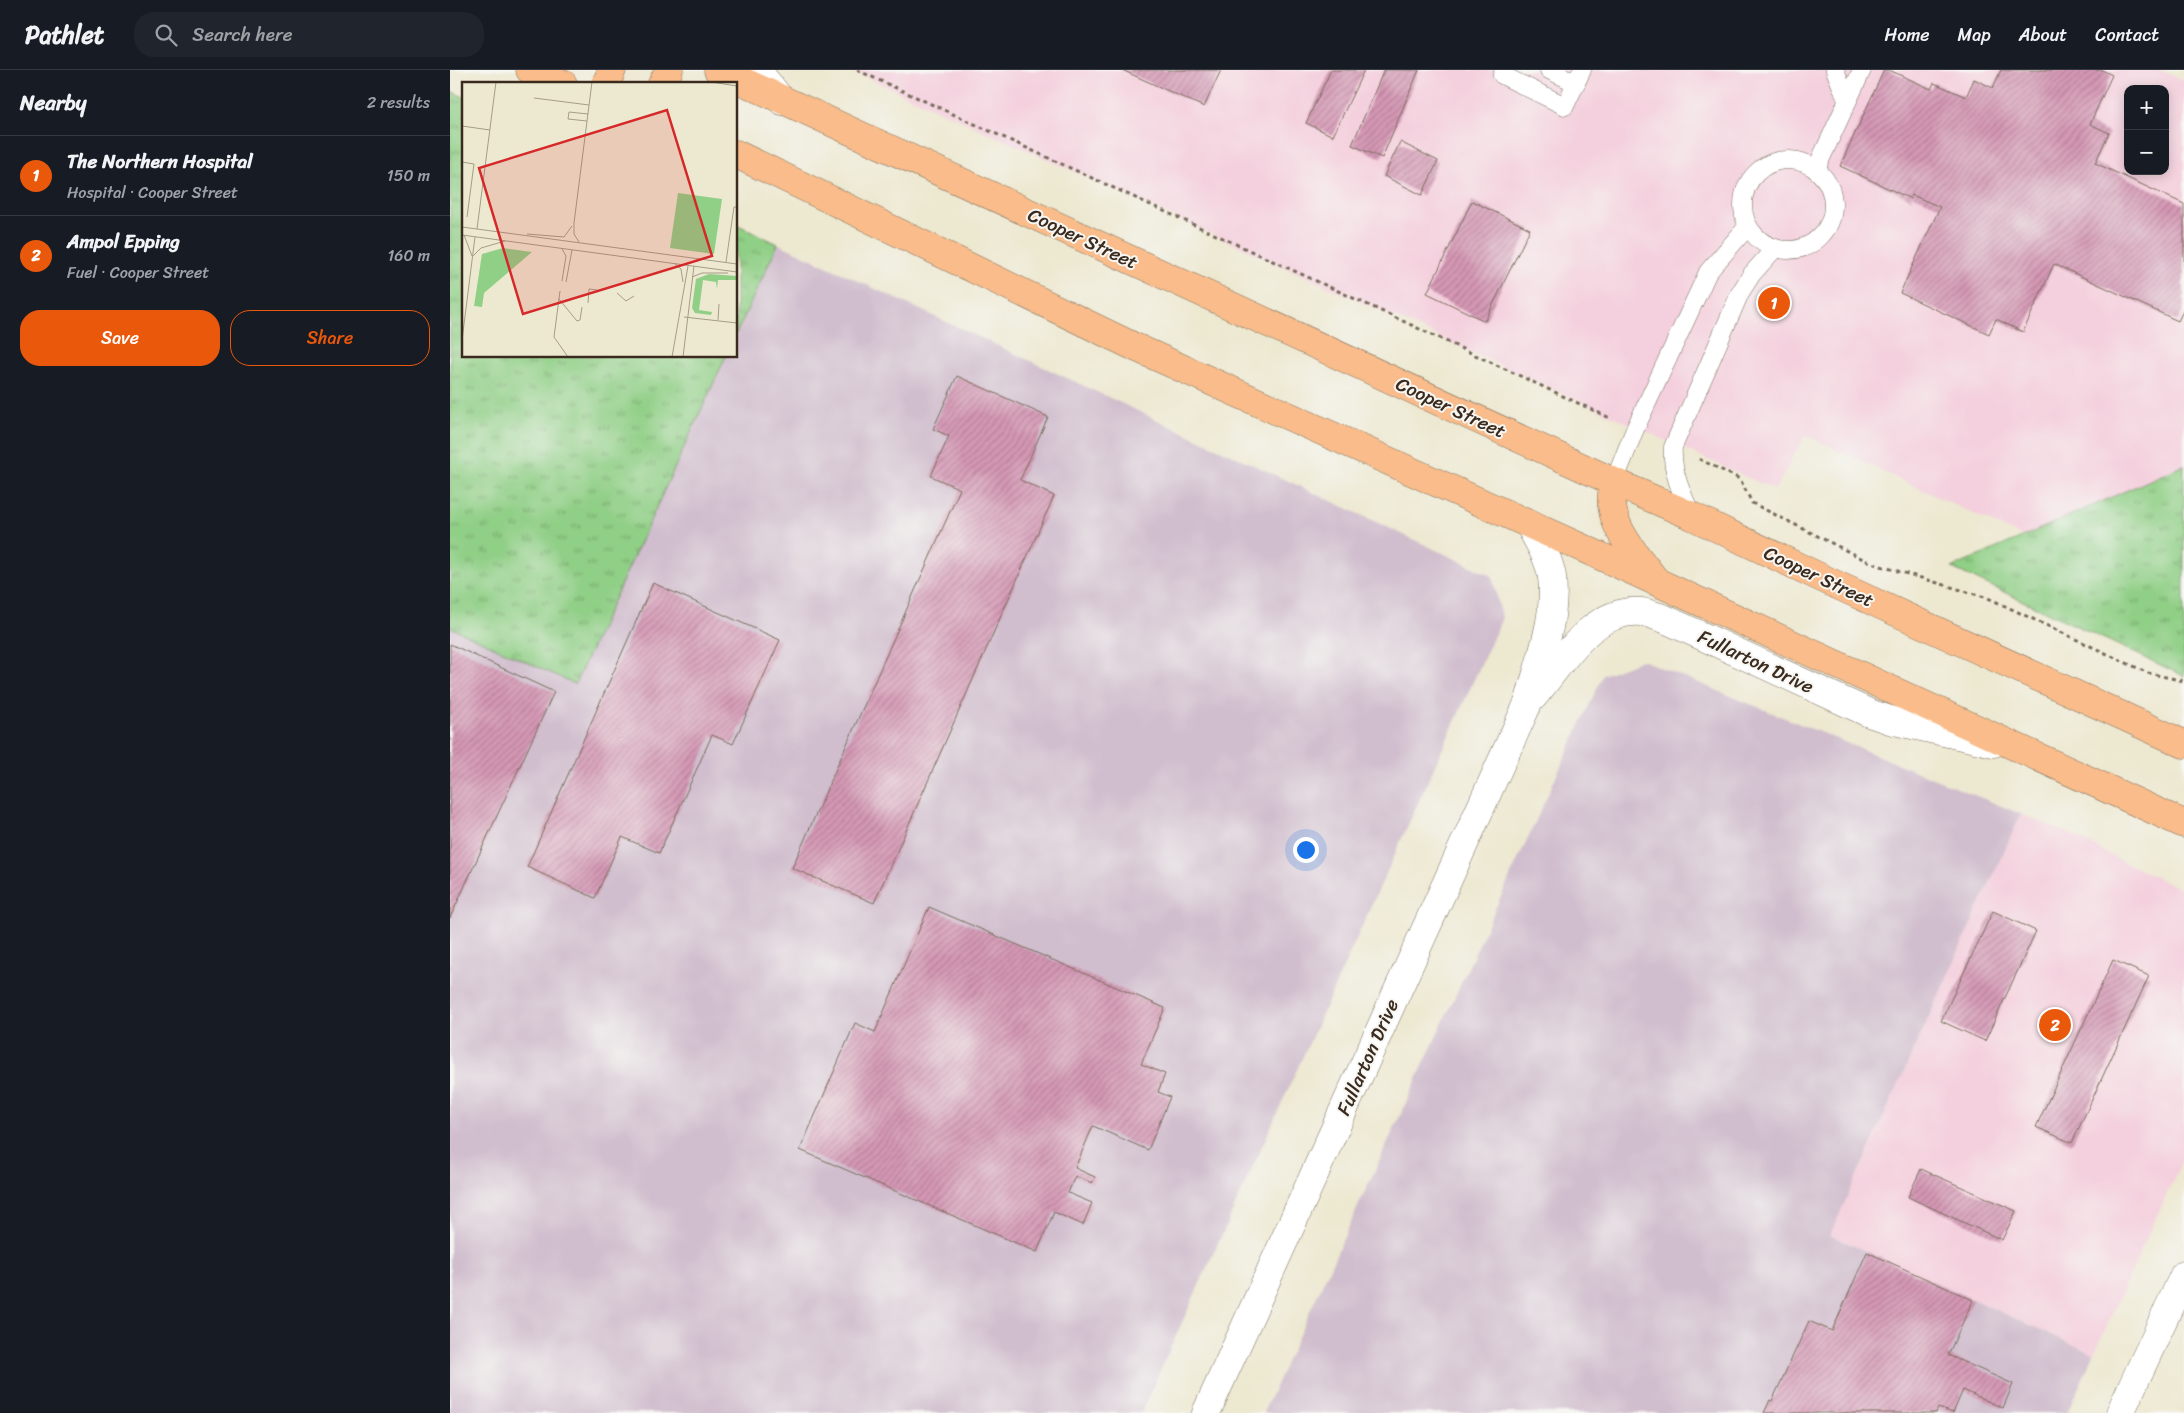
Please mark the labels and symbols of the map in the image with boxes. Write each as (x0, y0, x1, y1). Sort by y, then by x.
inset map (462, 82, 738, 358)
street label: Cooper Street (1022, 199, 1143, 278)
pin: 1 (1758, 284, 1790, 322)
street label: Cooper Street (1390, 368, 1511, 447)
street label: Cooper Street (1758, 537, 1879, 616)
street label: Fullarton Drive (1692, 620, 1819, 703)
your location (1293, 837, 1319, 863)
street label: Fullarton Drive (1327, 993, 1408, 1121)
pin: 2 (2039, 1006, 2071, 1044)

